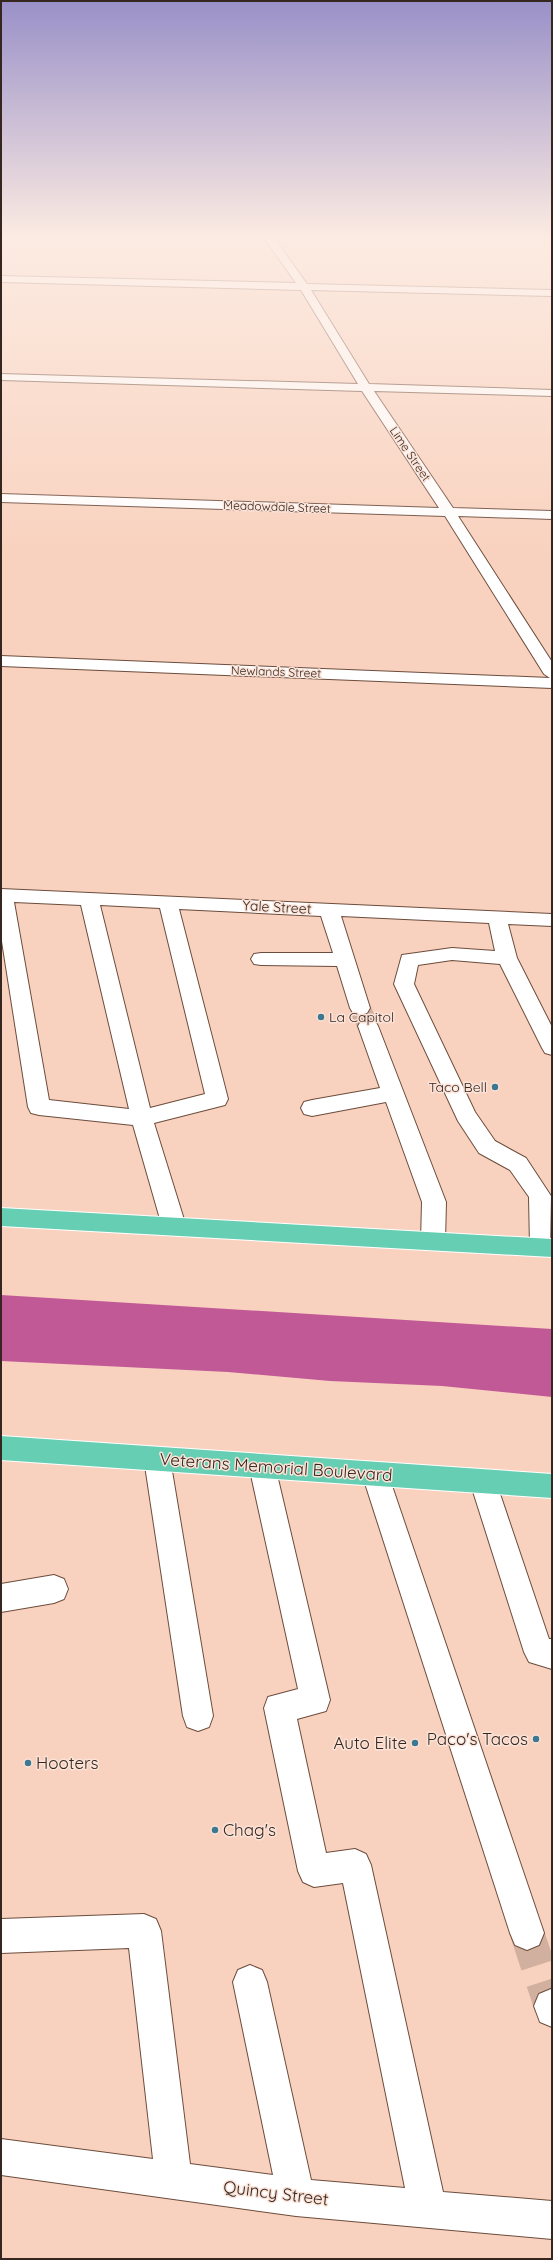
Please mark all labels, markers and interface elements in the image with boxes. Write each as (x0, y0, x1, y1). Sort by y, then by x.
street label: Lime Street (387, 424, 434, 484)
street label: Meadowdale Street (223, 497, 331, 516)
street label: Newlands Street (231, 662, 321, 681)
street label: Yale Street (242, 896, 312, 918)
place label: La Capitol (329, 1008, 394, 1026)
marker: La Capitol (316, 1012, 326, 1022)
place label: Taco Bell (428, 1078, 487, 1096)
marker: Taco Bell (490, 1082, 500, 1092)
street label: Veterans Memorial Boulevard (159, 1448, 393, 1485)
place label: Paco's Tacos (427, 1728, 528, 1749)
place label: Auto Elite (333, 1732, 407, 1753)
marker: Paco's Tacos (531, 1734, 541, 1744)
marker: Auto Elite (410, 1738, 420, 1748)
place label: Hooters (36, 1752, 99, 1773)
marker: Hooters (23, 1758, 33, 1768)
place label: Chag's (223, 1819, 276, 1840)
marker: Chag's (210, 1825, 220, 1835)
street label: Quincy Street (222, 2176, 330, 2209)

